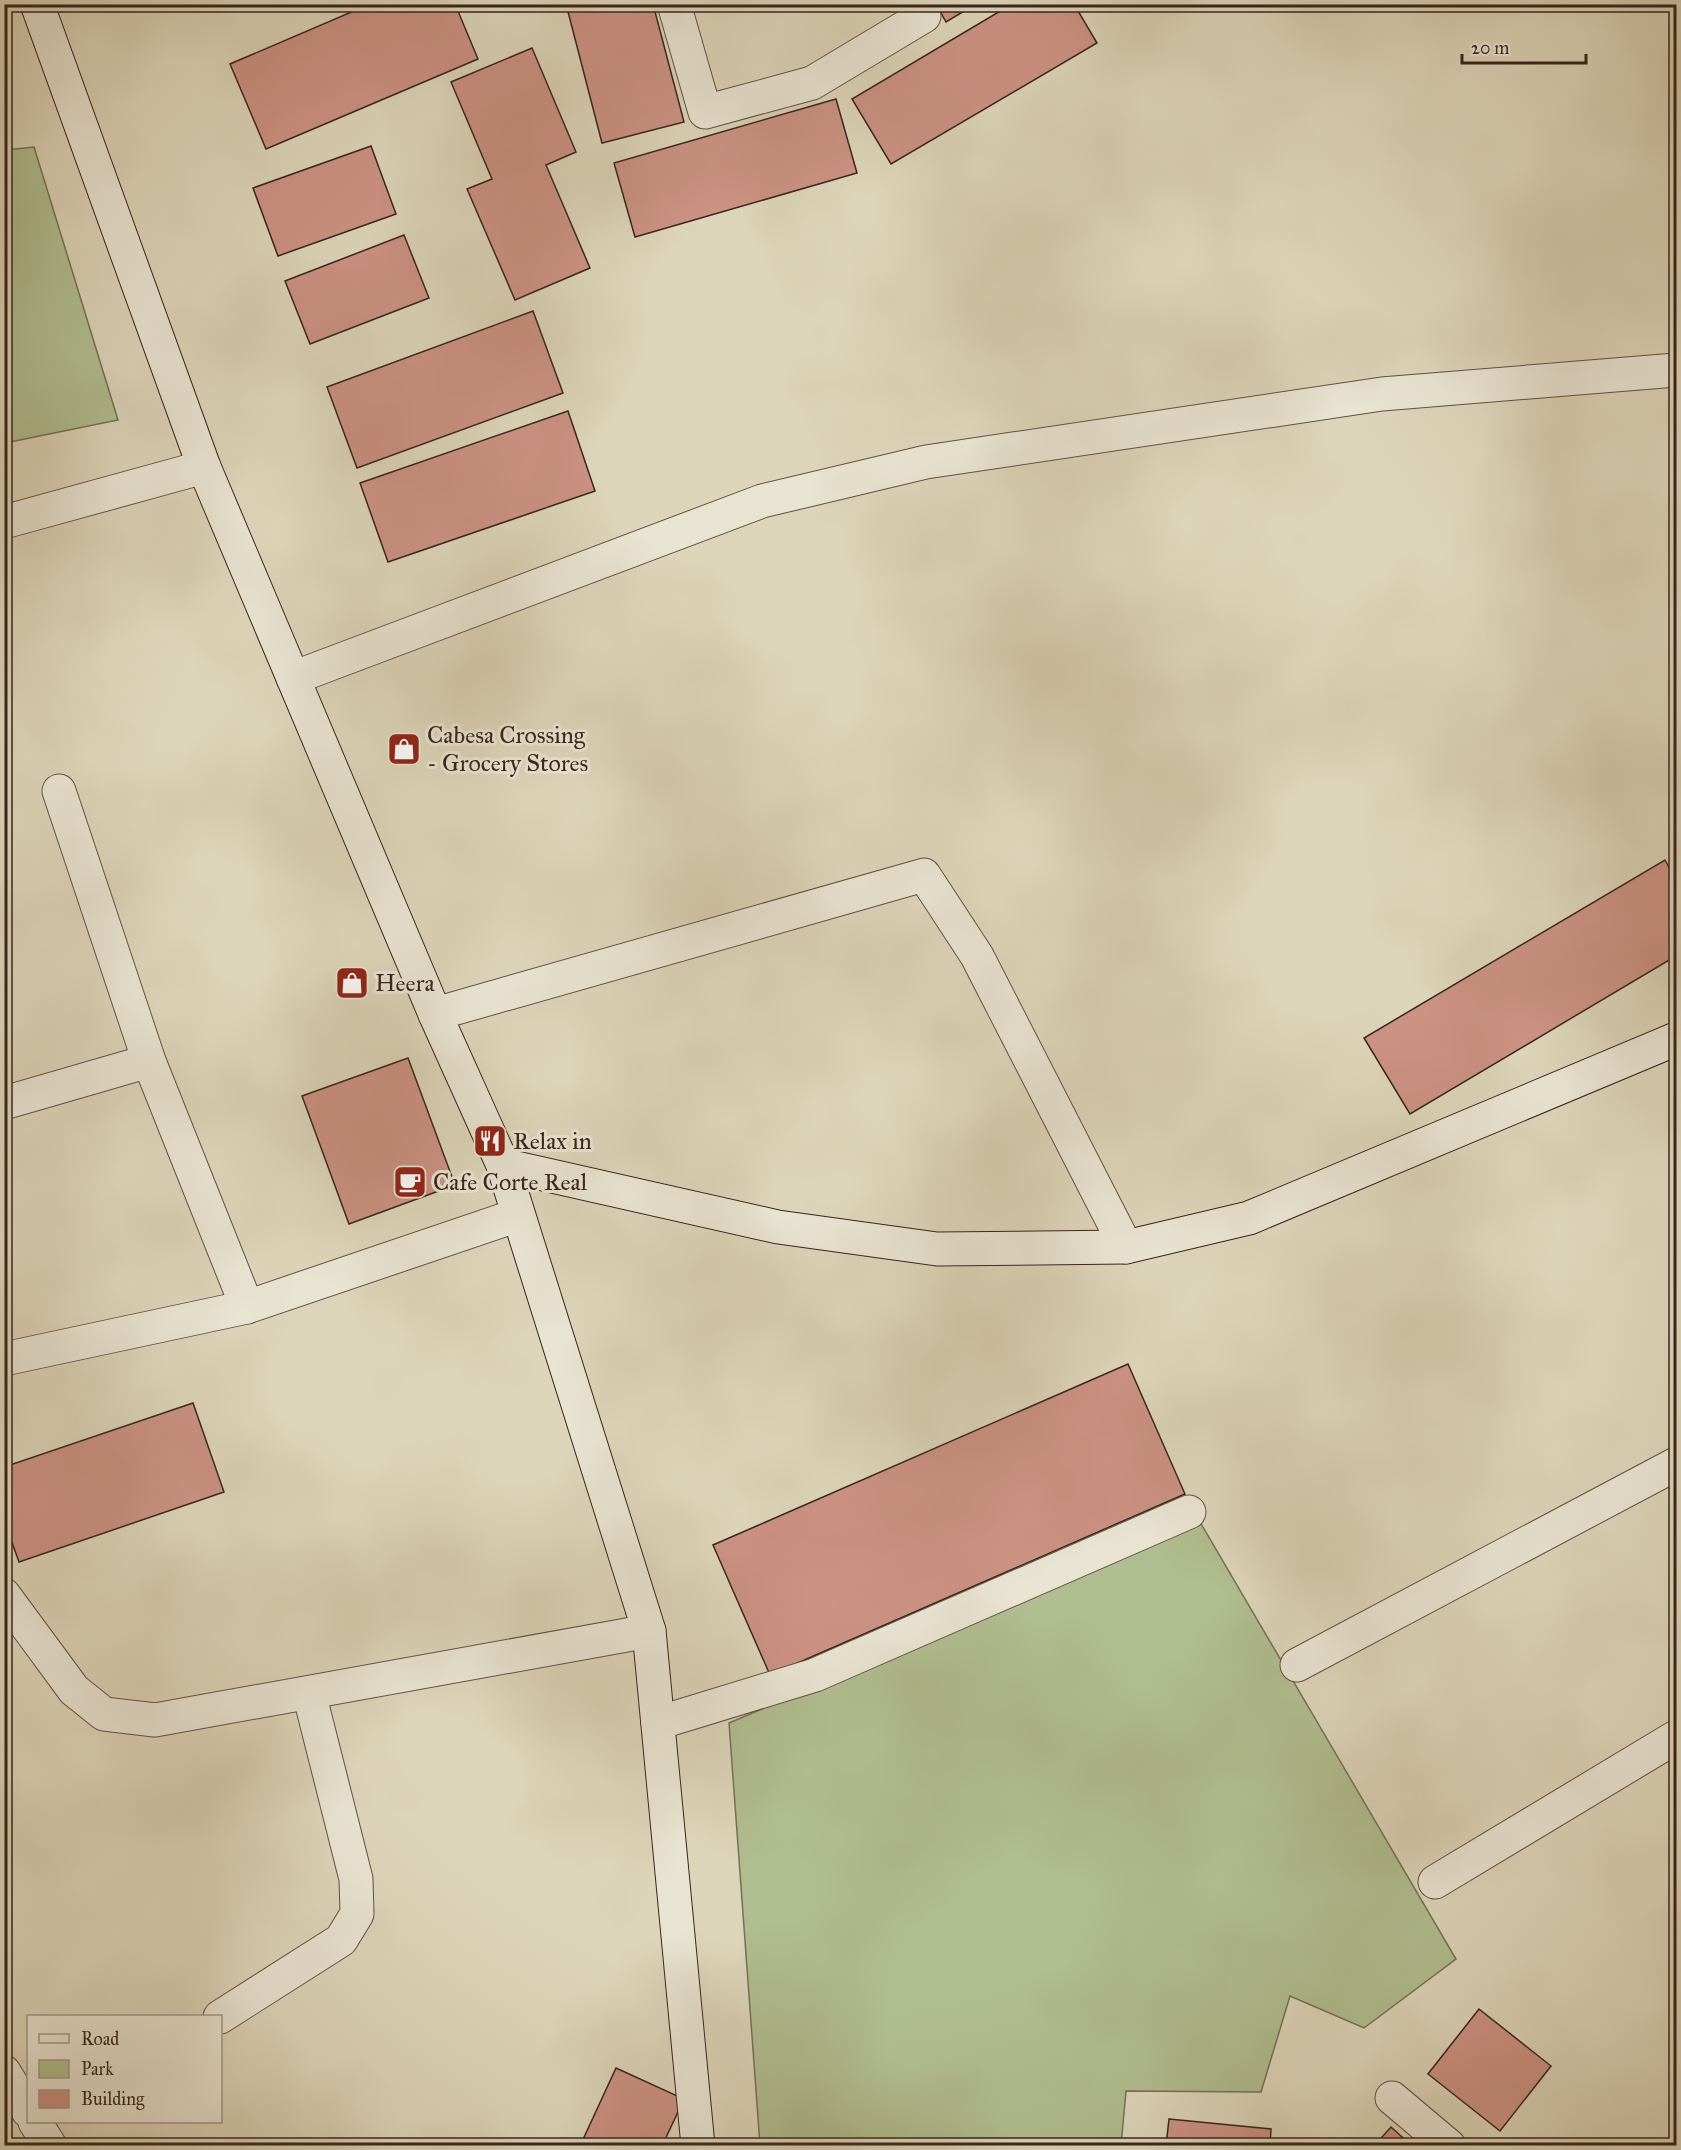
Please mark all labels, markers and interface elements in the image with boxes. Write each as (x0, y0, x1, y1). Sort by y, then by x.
scale bar (1462, 27, 1586, 65)
text: 20 m (1471, 37, 1509, 59)
place label: Cabesa Crossing - Grocery Stores (427, 720, 588, 778)
shop icon: Cabesa Crossing - Grocery Stores (386, 731, 422, 767)
shop icon: Heera (334, 965, 370, 1001)
place label: Heera (375, 968, 436, 998)
restaurant icon: Relax in (472, 1123, 508, 1159)
place label: Relax in (513, 1126, 592, 1156)
cafe icon: Cafe Corte Real (392, 1164, 428, 1200)
place label: Cafe Corte Real (433, 1167, 588, 1197)
legend (27, 2015, 222, 2123)
text: Road (81, 2028, 119, 2050)
text: Park (81, 2058, 114, 2080)
text: Building (81, 2088, 145, 2111)

